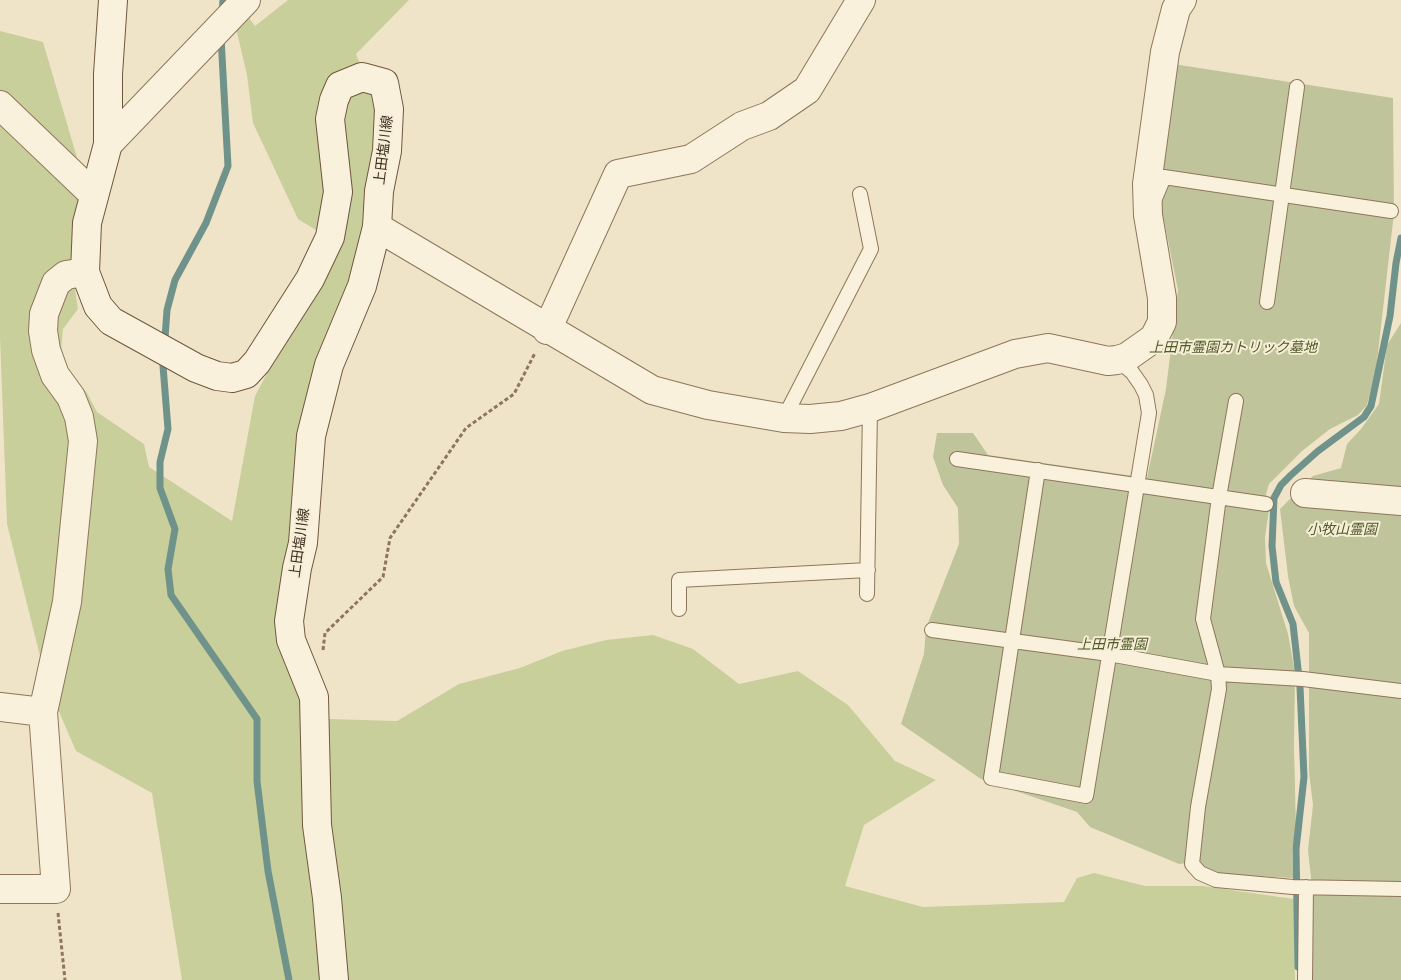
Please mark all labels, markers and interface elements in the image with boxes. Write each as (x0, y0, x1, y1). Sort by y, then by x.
street label: 上田塩川線 (371, 114, 397, 186)
park label: 上田市霊園カトリック墓地 (1149, 340, 1317, 356)
street label: 上田塩川線 (287, 507, 313, 579)
park label: 小牧山霊園 (1307, 522, 1377, 538)
park label: 上田市霊園 (1077, 637, 1147, 653)

